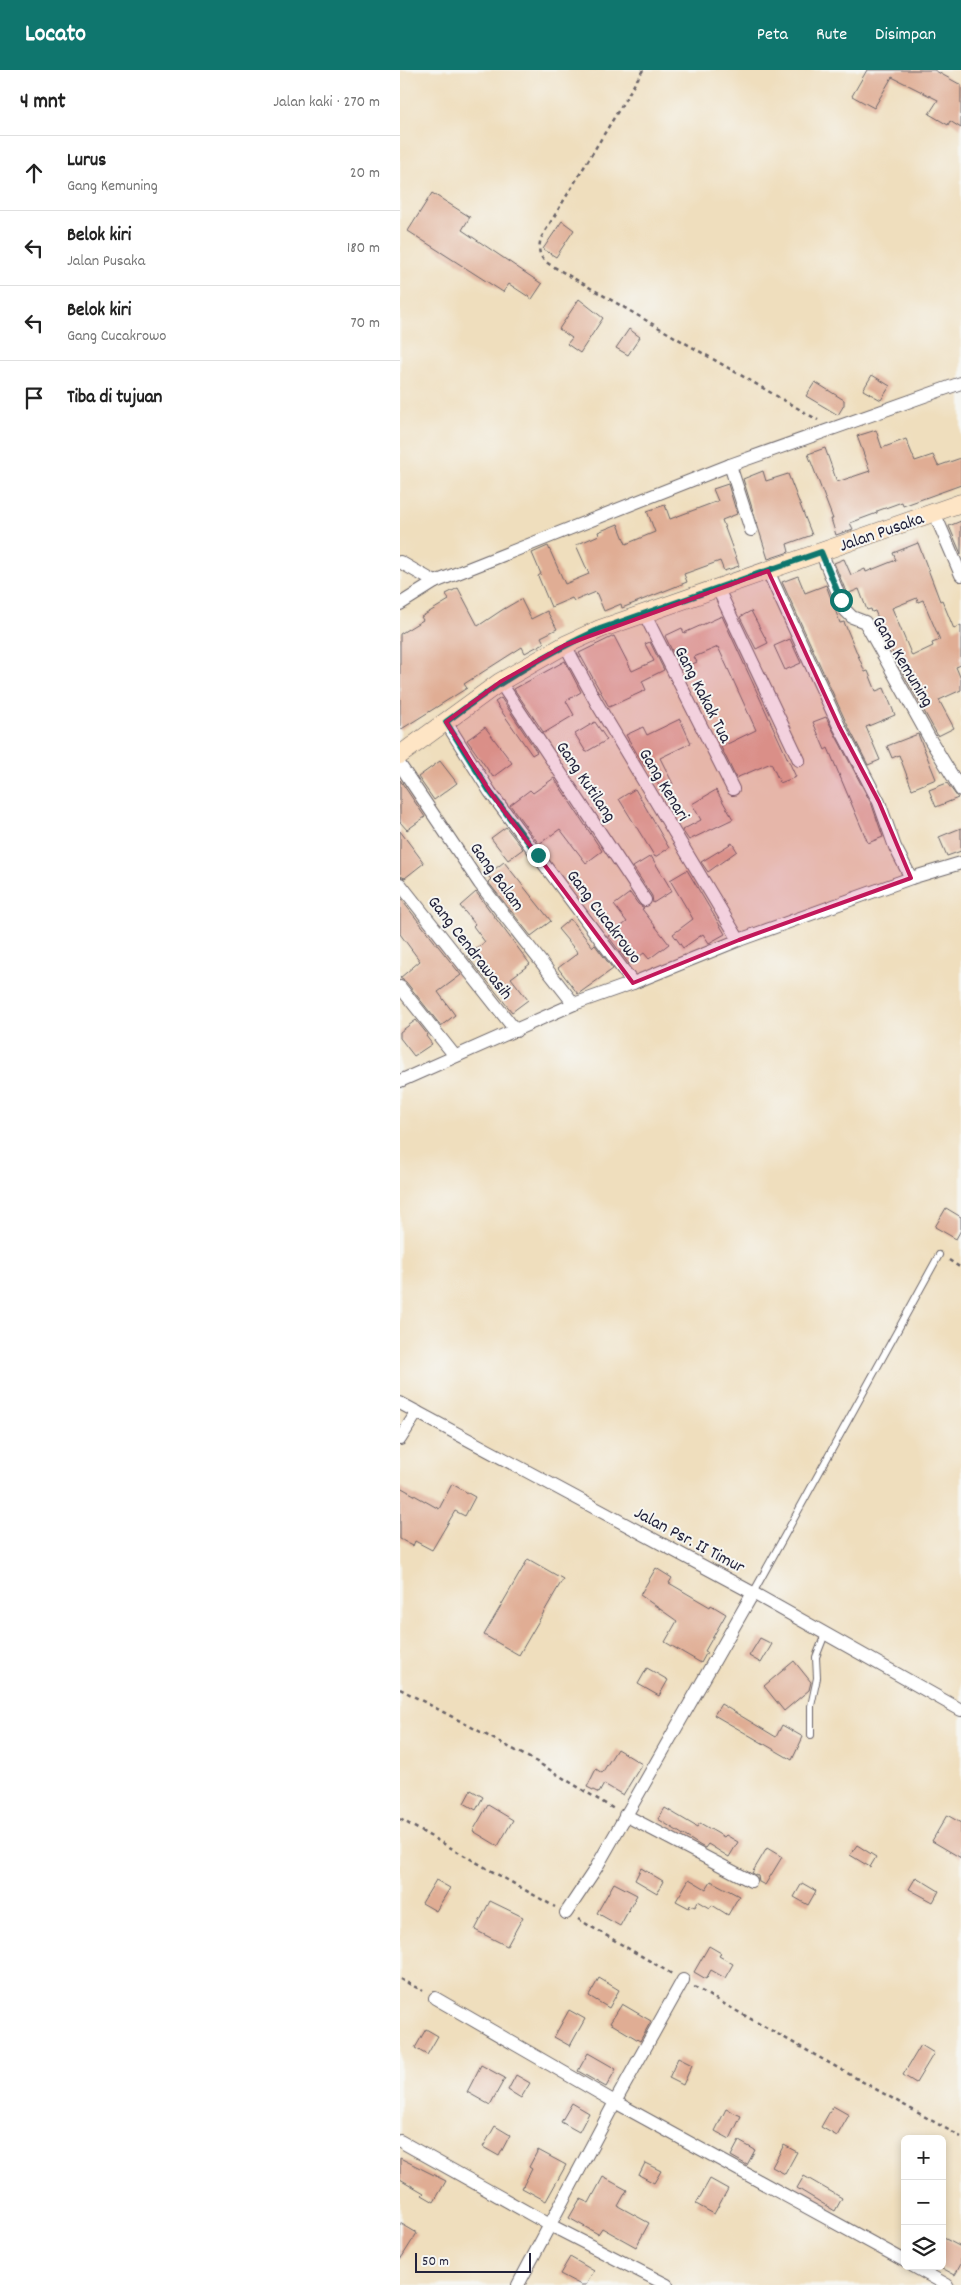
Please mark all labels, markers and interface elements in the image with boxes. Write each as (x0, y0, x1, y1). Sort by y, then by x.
text: Locato (25, 18, 86, 52)
text: Peta (757, 23, 788, 48)
text: Rute (816, 23, 847, 48)
text: Disimpan (875, 23, 936, 48)
text: 4 mnt (20, 88, 65, 118)
text: Jalan kaki · 270 m (273, 91, 380, 114)
text: Lurus (67, 148, 106, 175)
icon: ahead (20, 159, 48, 187)
text: 20 m (350, 162, 380, 185)
text: Gang Kemuning (67, 175, 158, 198)
text: Belok kiri (67, 223, 131, 250)
icon: left (20, 234, 48, 262)
text: 180 m (347, 237, 380, 260)
text: Jalan Pusaka (67, 250, 145, 273)
text: Belok kiri (67, 298, 131, 325)
icon: left (20, 309, 48, 337)
text: 70 m (350, 312, 380, 335)
text: Gang Cucakrowo (67, 325, 166, 348)
icon: arrive (20, 384, 48, 412)
text: Tiba di tujuan (67, 385, 162, 412)
street label: Jalan Pusaka (836, 507, 928, 559)
route start (830, 589, 853, 612)
street label: Gang Kemuning (865, 612, 939, 713)
street label: Gang Kakak Tua (667, 643, 737, 748)
street label: Gang Kutilang (549, 737, 621, 828)
street label: Gang Kenari (631, 744, 694, 826)
street label: Gang Balam (462, 838, 530, 917)
route end (527, 844, 550, 867)
street label: Gang Cucakrowo (559, 865, 647, 970)
street label: Gang Cendrawasih (420, 891, 518, 1006)
street label: Jalan Psr. II Timur (629, 1501, 749, 1581)
map controls (901, 2135, 946, 2270)
button: + (901, 2135, 946, 2180)
button: − (901, 2180, 946, 2225)
button: layers (901, 2225, 946, 2270)
scale bar (415, 2250, 531, 2273)
text: 50 m (422, 2252, 449, 2272)

